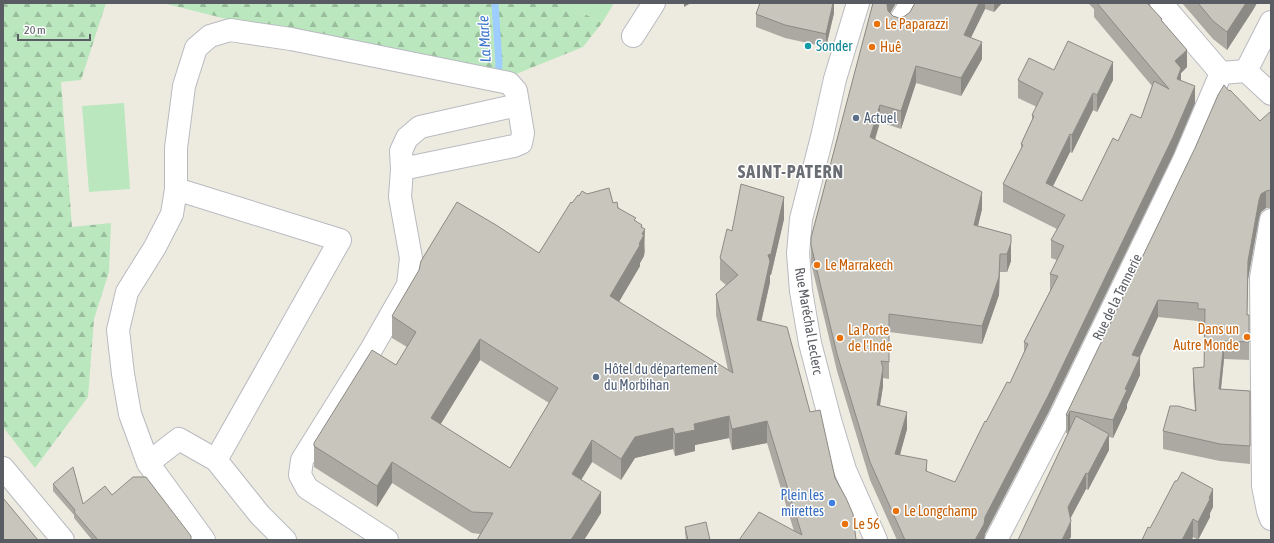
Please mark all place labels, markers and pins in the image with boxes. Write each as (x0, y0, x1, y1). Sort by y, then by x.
place label: Le Paparazzi (885, 16, 949, 32)
marker: Le Paparazzi (872, 19, 882, 29)
place label: Sonder (816, 38, 853, 54)
place label: Huê (880, 39, 901, 55)
marker: Sonder (803, 41, 813, 51)
marker: Huê (867, 42, 877, 52)
place label: Actuel (864, 110, 897, 126)
marker: Actuel (851, 113, 861, 123)
place label: Le Marrakech (825, 257, 893, 273)
marker: Le Marrakech (812, 260, 822, 270)
place label: Dans un Autre Monde (1173, 321, 1239, 353)
place label: La Porte de l'Inde (848, 322, 892, 354)
marker: Dans un Autre Monde (1242, 332, 1252, 342)
marker: La Porte de l'Inde (835, 333, 845, 343)
place label: Hôtel du département du Morbihan (604, 361, 718, 393)
marker: Hôtel du département du Morbihan (591, 372, 601, 382)
place label: Plein les mirettes (780, 487, 824, 519)
marker: Plein les mirettes (827, 498, 837, 508)
place label: Le Longchamp (904, 503, 978, 519)
marker: Le Longchamp (891, 506, 901, 516)
place label: Le 56 (853, 516, 880, 532)
marker: Le 56 (840, 519, 850, 529)

